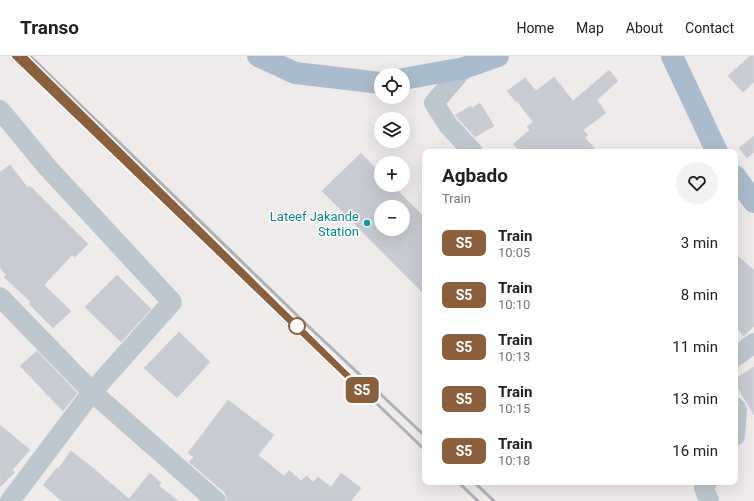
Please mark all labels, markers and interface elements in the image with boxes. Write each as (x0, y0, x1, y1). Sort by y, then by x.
text: Transo (20, 16, 79, 39)
text: Home (516, 20, 554, 36)
text: Map (576, 20, 604, 36)
text: About (626, 20, 663, 36)
text: Contact (685, 20, 734, 36)
map controls (374, 68, 410, 236)
button: locate (374, 68, 410, 104)
button: layers (374, 112, 410, 148)
button: + (374, 156, 410, 192)
button: heart (676, 162, 718, 204)
text: Agbado (442, 164, 508, 187)
text: Train (442, 191, 471, 206)
button: − (374, 200, 410, 236)
place label: Lateef Jakande Station (270, 209, 359, 239)
marker: Lateef Jakande Station (362, 218, 372, 228)
text: Train (498, 227, 532, 245)
text: 3 min (681, 234, 718, 252)
text: S5 (456, 235, 472, 251)
text: 10:05 (498, 245, 530, 260)
text: Train (498, 279, 532, 297)
text: 8 min (681, 286, 718, 304)
text: S5 (456, 287, 472, 303)
text: 10:10 (498, 297, 530, 312)
unlabelled marker (288, 317, 306, 335)
text: Train (498, 331, 532, 349)
text: 11 min (672, 338, 718, 356)
text: S5 (456, 339, 472, 355)
text: 10:13 (498, 349, 530, 364)
line badge: S5 (344, 377, 380, 403)
text: S5 (354, 382, 370, 398)
text: Train (498, 383, 532, 401)
text: 13 min (672, 390, 718, 408)
text: S5 (456, 391, 472, 407)
text: 10:15 (498, 401, 530, 416)
text: Train (498, 435, 532, 453)
text: 16 min (672, 442, 718, 460)
text: S5 (456, 443, 472, 459)
text: 10:18 (498, 453, 530, 468)

